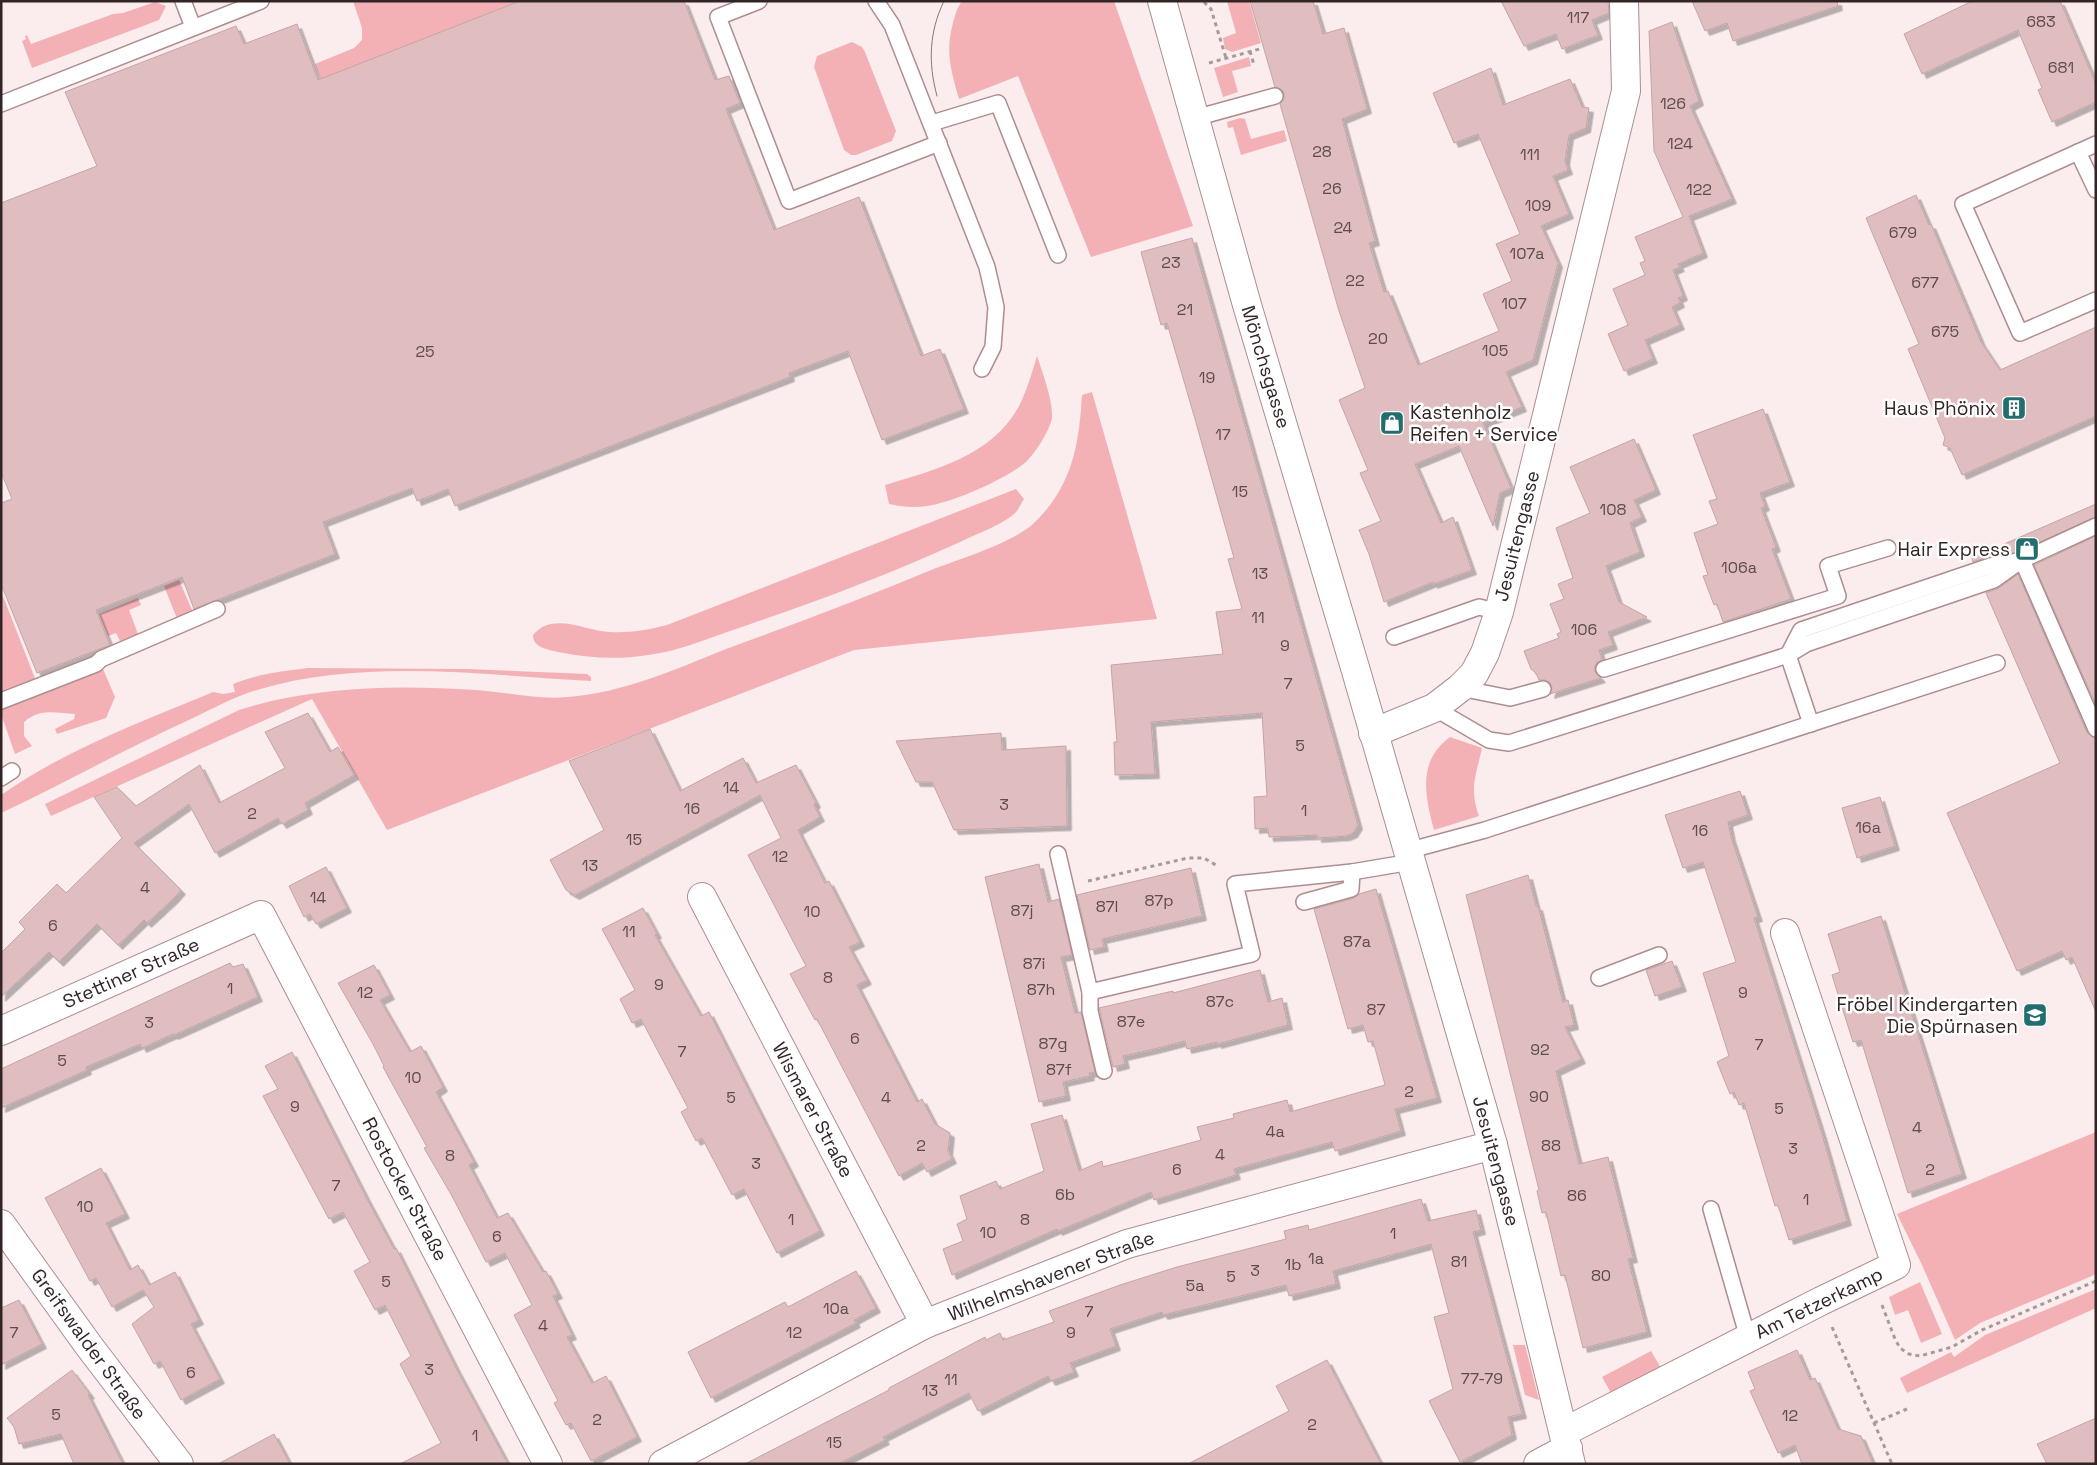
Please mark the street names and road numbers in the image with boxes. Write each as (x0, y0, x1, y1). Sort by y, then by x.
street label: Mönchsgasse (1235, 303, 1297, 431)
street label: Jesuitengasse (1489, 468, 1545, 604)
street label: Stettiner Straße (59, 932, 203, 1014)
street label: Wismarer Straße (767, 1038, 859, 1182)
street label: Jesuitengasse (1467, 1093, 1525, 1229)
street label: Rostocker Straße (357, 1113, 453, 1265)
street label: Wilhelmshavener Straße (944, 1225, 1158, 1327)
street label: Am Tetzerkamp (1751, 1261, 1887, 1345)
street label: Greifswalder Straße (26, 1263, 152, 1425)

